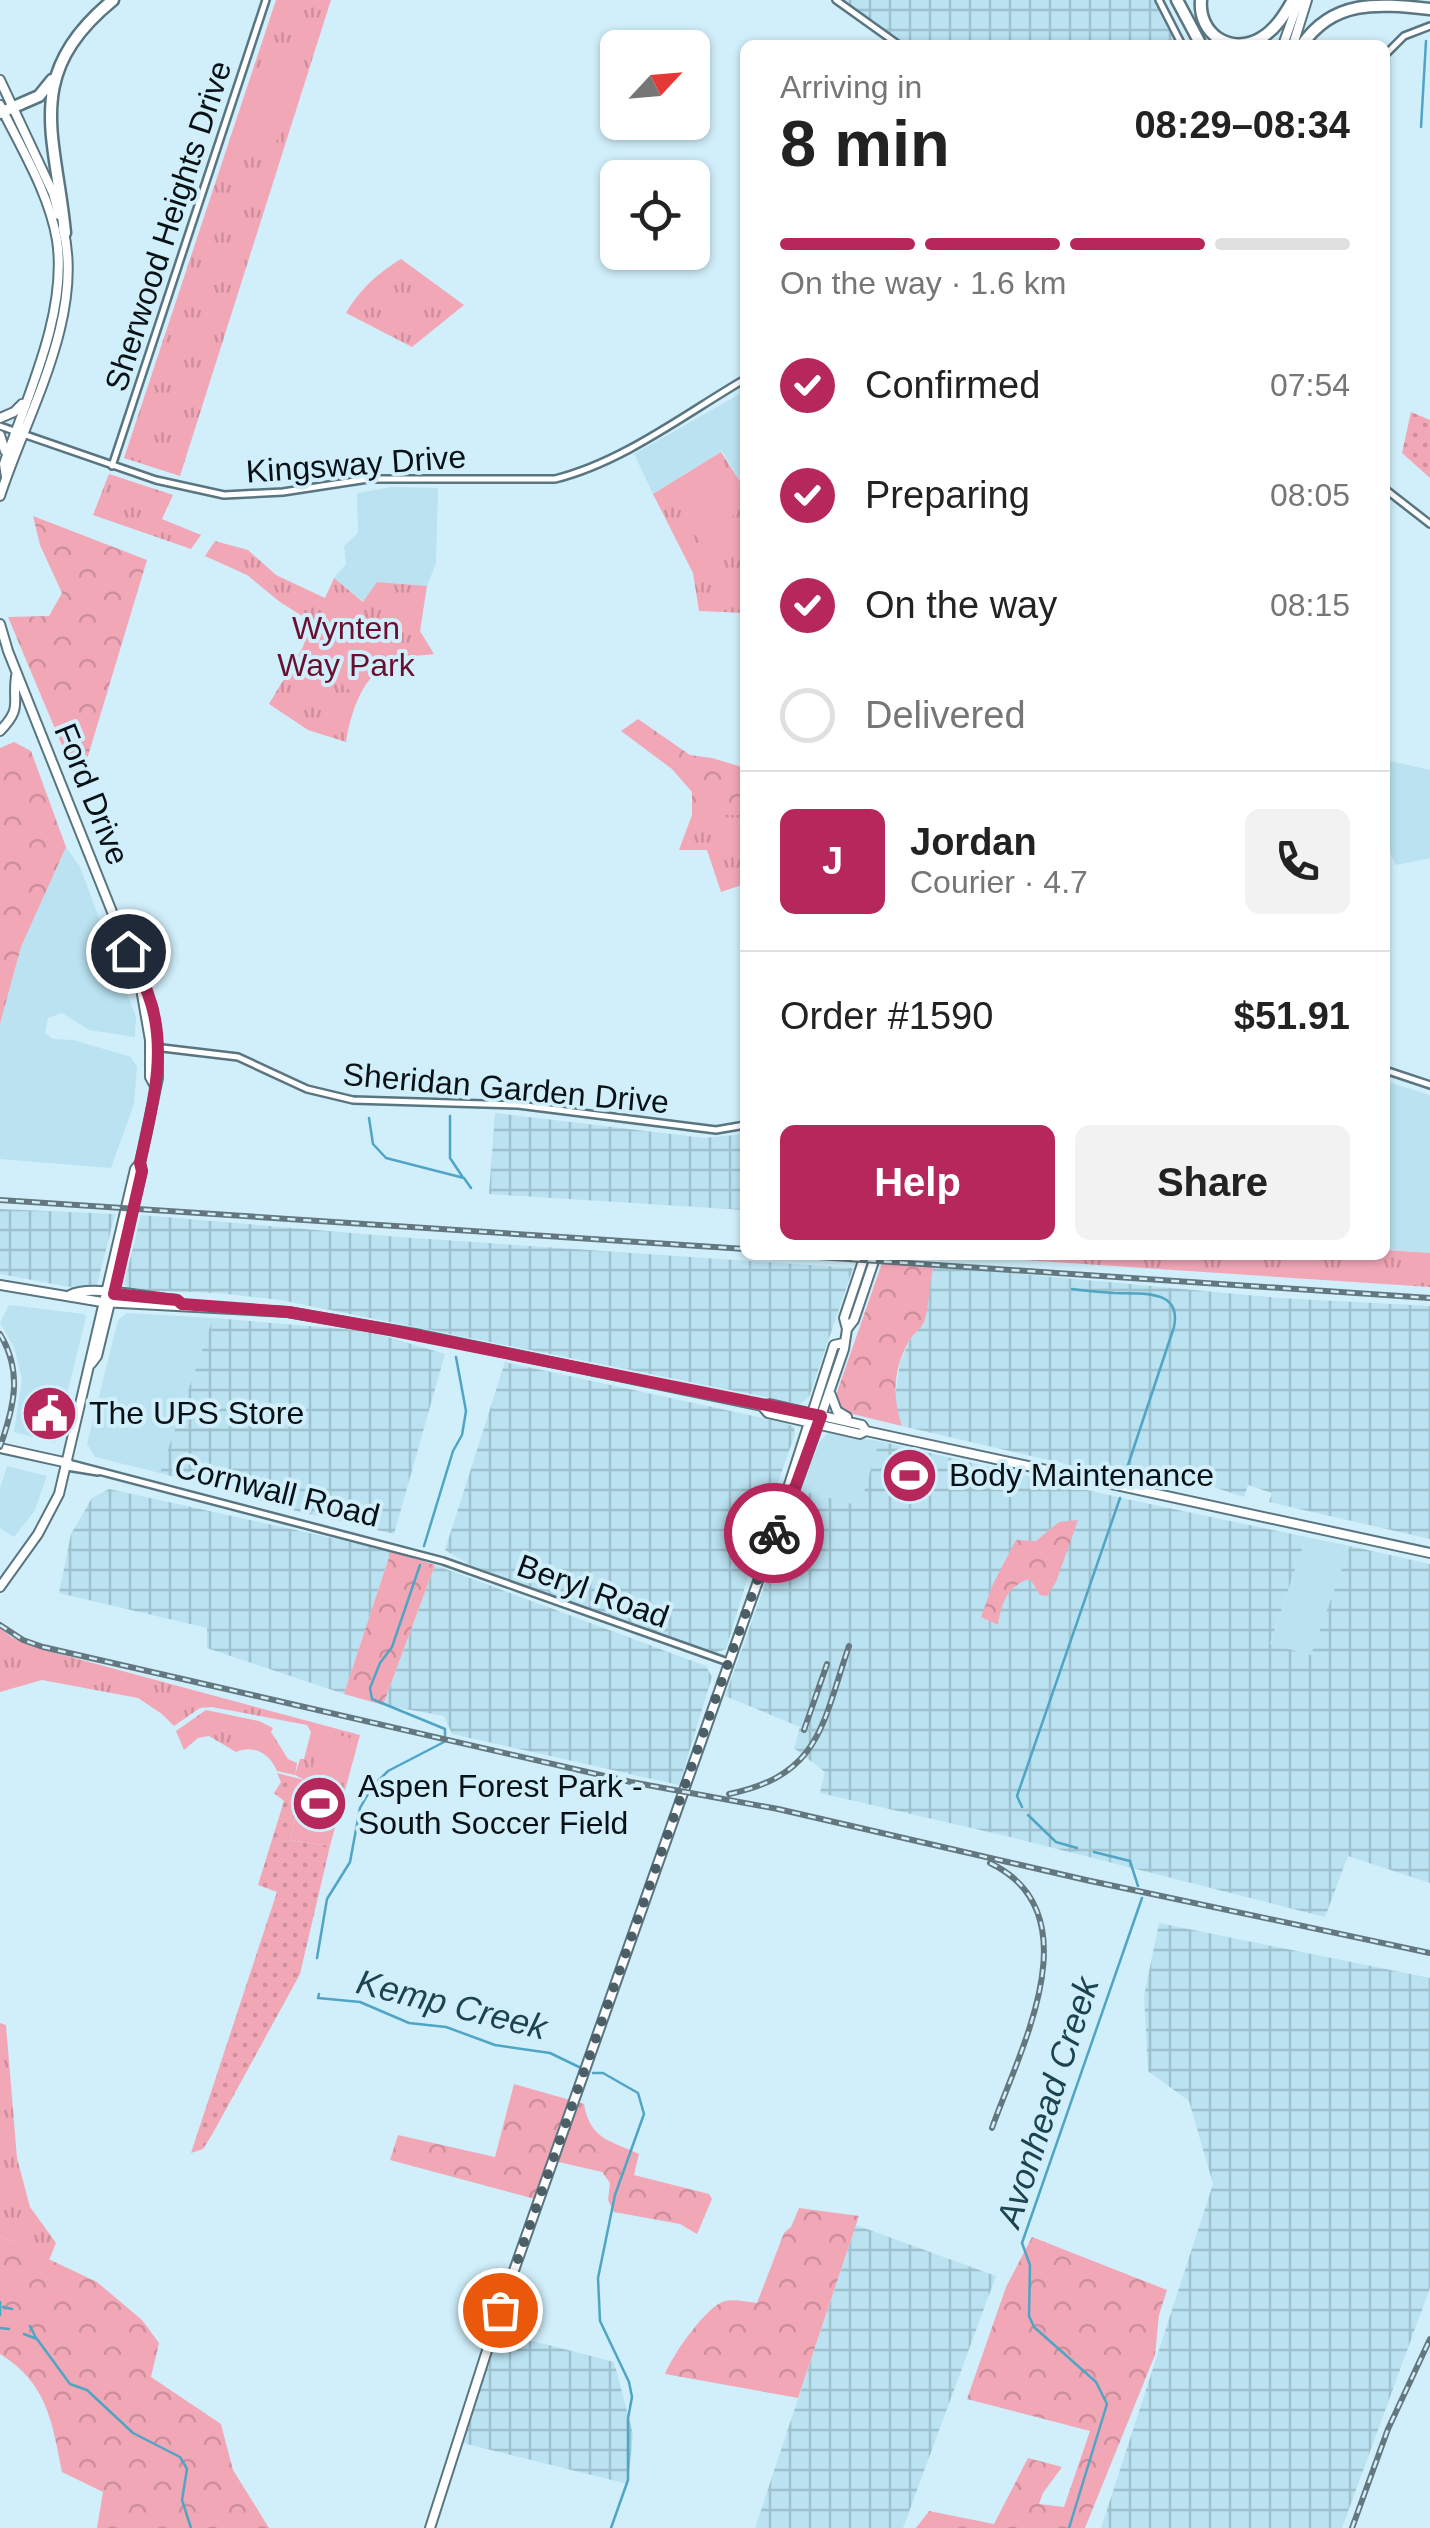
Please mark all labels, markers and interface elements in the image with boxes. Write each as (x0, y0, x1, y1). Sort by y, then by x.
north arrow (600, 30, 710, 140)
map controls (600, 30, 710, 270)
street label: Sherwood Heights Drive (98, 56, 238, 396)
text: Arriving in (780, 69, 922, 105)
text: 08:29–08:34 (1134, 104, 1350, 146)
text: 8 min (780, 107, 950, 180)
button: locate (600, 160, 710, 270)
text: On the way · 1.6 km (780, 265, 1066, 301)
icon: check (780, 358, 835, 413)
text: Confirmed (865, 364, 1040, 406)
text: 07:54 (1270, 367, 1350, 403)
street label: Kingsway Drive (245, 438, 467, 490)
icon: check (780, 468, 835, 523)
text: Preparing (865, 474, 1030, 516)
text: 08:05 (1270, 477, 1350, 513)
icon: check (780, 578, 835, 633)
text: On the way (865, 584, 1057, 626)
text: 08:15 (1270, 587, 1350, 623)
park label: Wynten Way Park (277, 610, 416, 683)
text: Delivered (865, 694, 1026, 736)
street label: Ford Drive (47, 718, 137, 870)
button: phone (1245, 809, 1350, 914)
text: Jordan (910, 821, 1037, 863)
text: J (822, 840, 843, 882)
text: Courier · 4.7 (910, 864, 1088, 900)
pin (86, 909, 171, 994)
icon: home (101, 924, 156, 979)
text: Order #1590 (780, 995, 993, 1037)
text: $51.91 (1234, 995, 1350, 1037)
street label: Sheridan Garden Drive (341, 1056, 671, 1120)
button: Help (780, 1125, 1055, 1240)
button: Share (1075, 1125, 1350, 1240)
public building icon: The UPS Store (20, 1383, 80, 1443)
place label: The UPS Store (89, 1395, 304, 1431)
sports icon: Body Maintenance (880, 1445, 940, 1505)
street label: Cornwall Road (171, 1448, 383, 1534)
place label: Body Maintenance (949, 1457, 1214, 1493)
courier (724, 1483, 824, 1583)
icon: bike (747, 1506, 802, 1561)
street label: Beryl Road (512, 1547, 674, 1635)
place label: Aspen Forest Park - South Soccer Field (358, 1768, 643, 1841)
sports icon: Aspen Forest Park - South Soccer Field (289, 1774, 349, 1834)
water label: Kemp Creek (353, 1962, 553, 2047)
water label: Avonhead Creek (988, 1971, 1106, 2234)
pin (458, 2268, 543, 2353)
icon: bag (473, 2283, 528, 2338)

